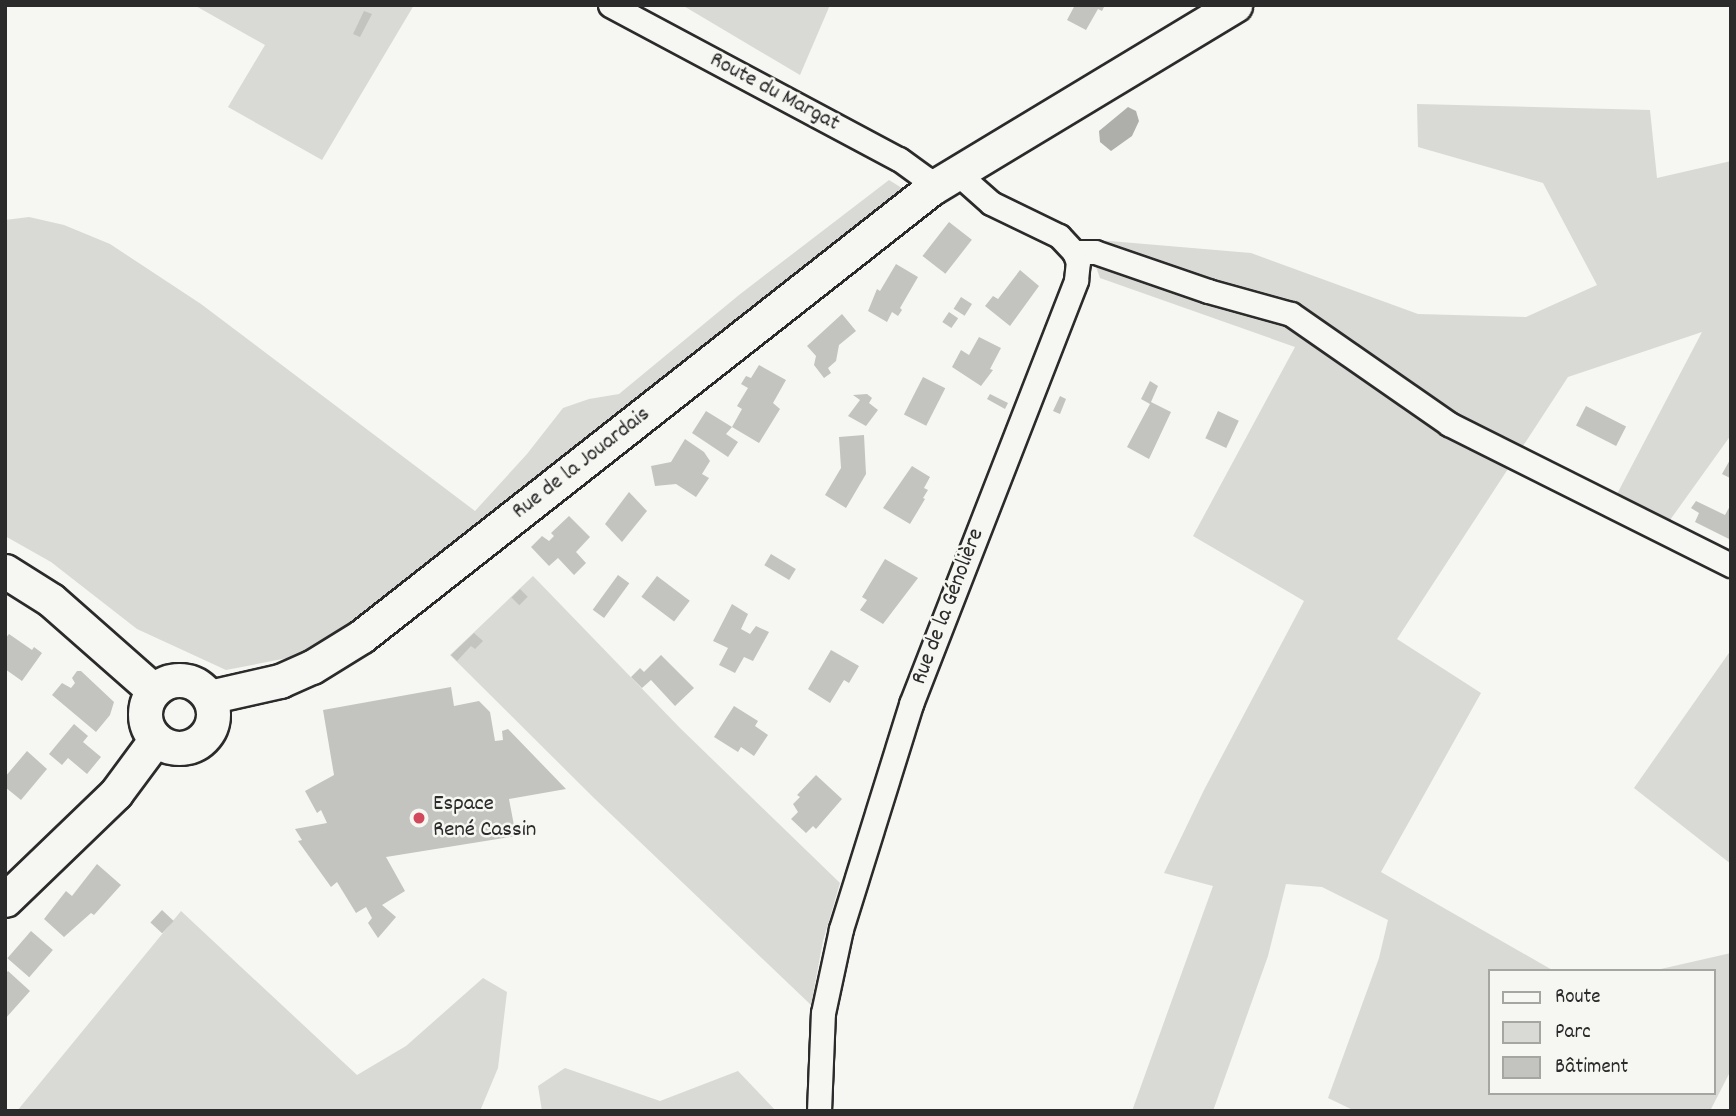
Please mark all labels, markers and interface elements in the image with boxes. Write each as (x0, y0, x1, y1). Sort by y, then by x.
street label: Route du Margat (704, 47, 844, 139)
street label: Rue de la Jouardais (508, 402, 656, 526)
street label: Rue de la Génolière (907, 525, 991, 689)
place label: Espace René Cassin (433, 791, 536, 845)
marker: Espace René Cassin (411, 810, 427, 826)
legend (1488, 969, 1715, 1095)
text: Route (1555, 983, 1601, 1013)
text: Parc (1555, 1018, 1591, 1048)
text: Bâtiment (1555, 1053, 1628, 1083)

